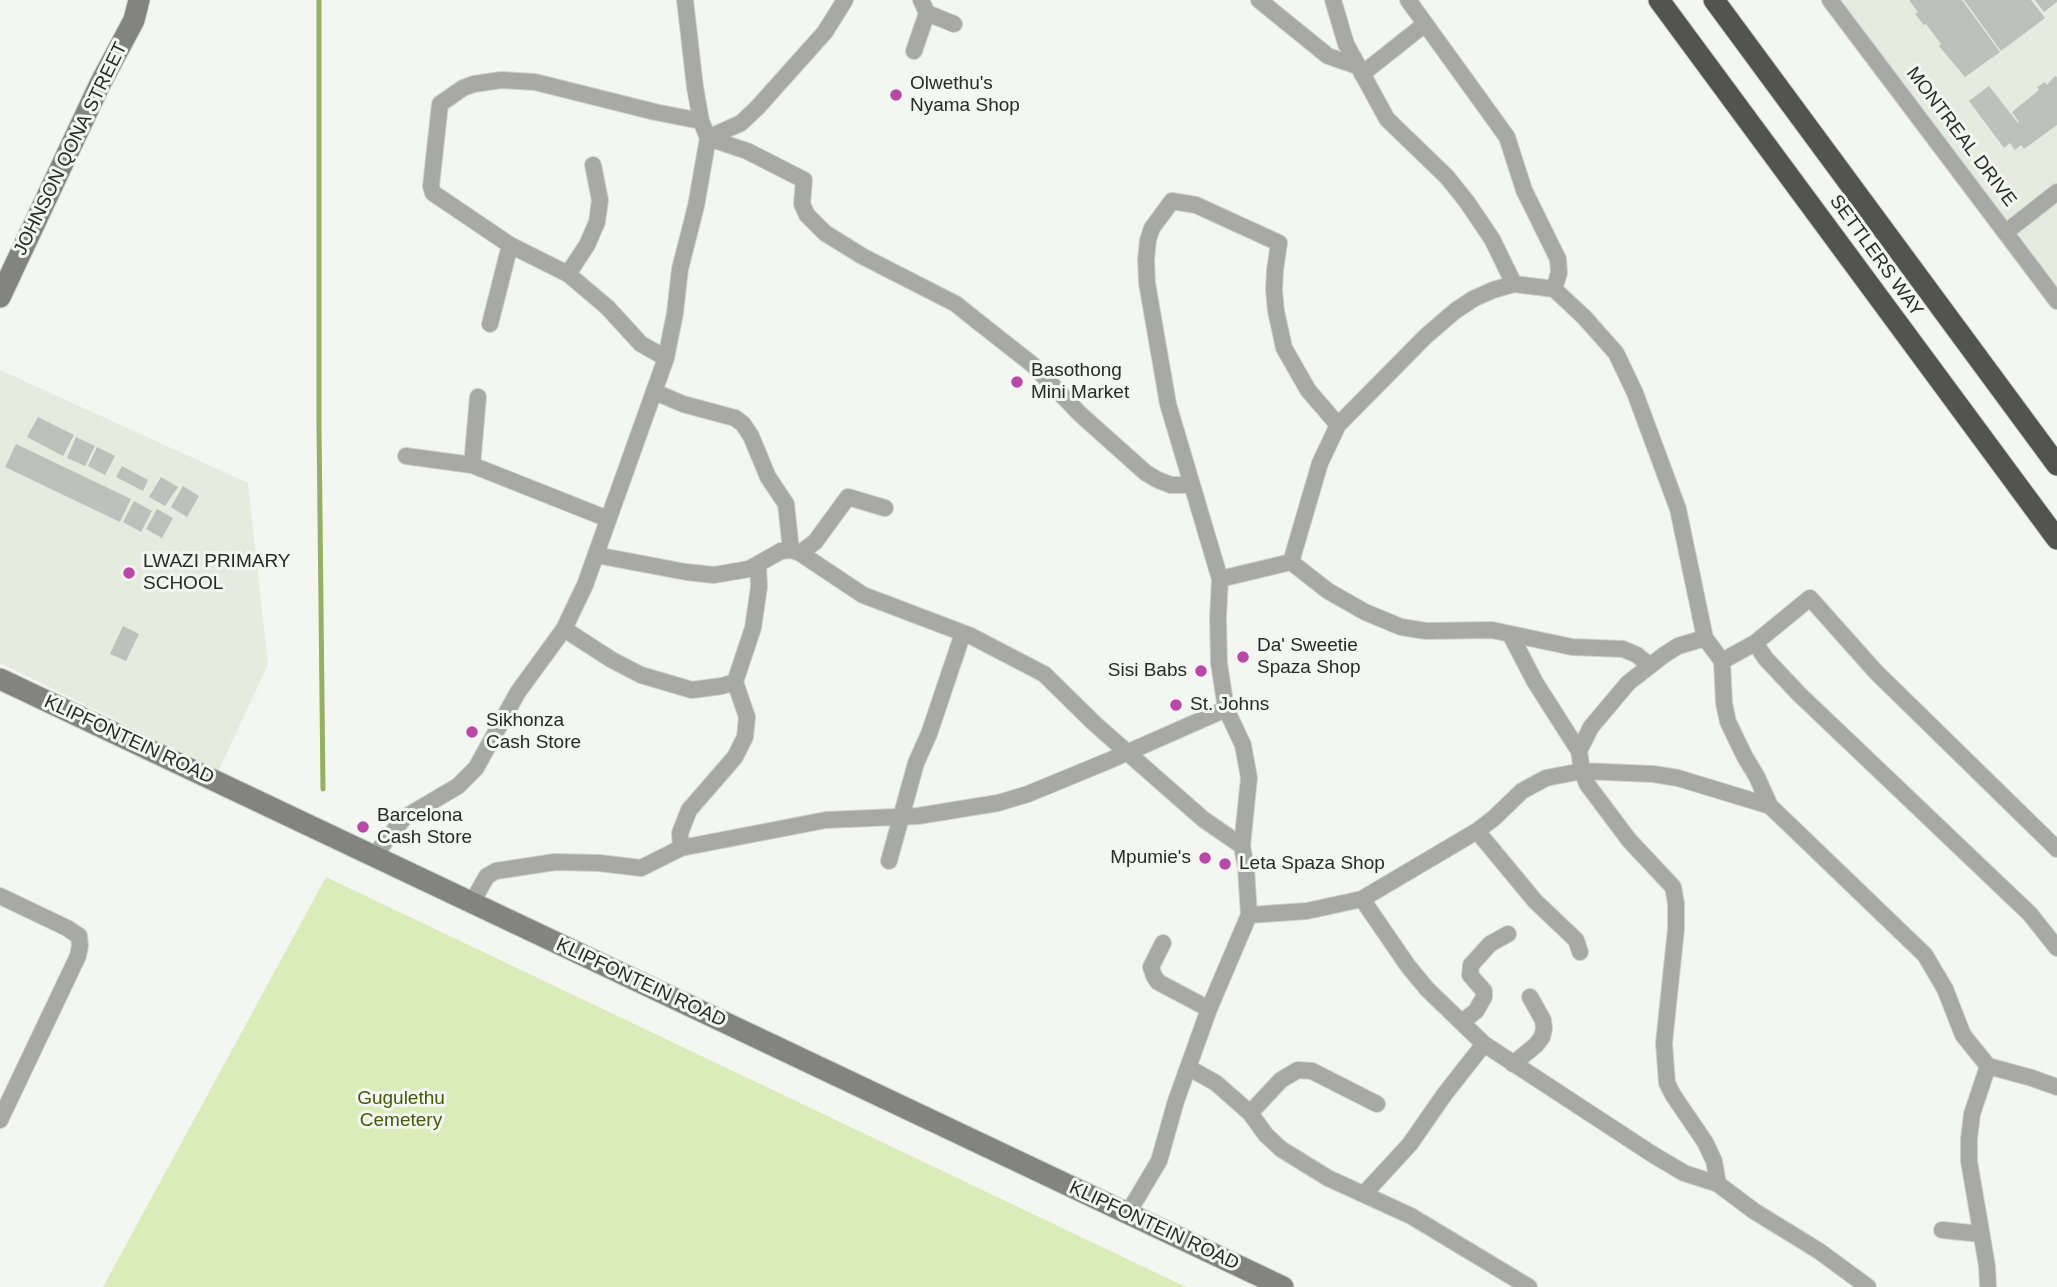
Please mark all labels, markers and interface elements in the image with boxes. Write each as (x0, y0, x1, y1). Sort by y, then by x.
street label: JOHNSON QONA STREET (9, 39, 133, 259)
street label: MONTREAL DRIVE (1901, 63, 2021, 211)
place label: Olwethu's Nyama Shop (910, 73, 1020, 117)
marker: Olwethu's Nyama Shop (888, 87, 904, 103)
street label: SETTLERS WAY (1824, 191, 1928, 321)
place label: Basothong Mini Market (1031, 360, 1129, 404)
marker: Basothong Mini Market (1009, 374, 1025, 390)
place label: LWAZI PRIMARY SCHOOL (143, 551, 290, 595)
marker: LWAZI PRIMARY SCHOOL (121, 565, 137, 581)
place label: Da' Sweetie Spaza Shop (1257, 635, 1361, 679)
marker: Da' Sweetie Spaza Shop (1235, 649, 1251, 665)
place label: Sisi Babs (1108, 660, 1187, 682)
marker: Sisi Babs (1193, 663, 1209, 679)
street label: KLIPFONTEIN ROAD (40, 691, 218, 789)
place label: St. Johns (1190, 694, 1269, 716)
marker: St. Johns (1168, 697, 1184, 713)
place label: Sikhonza Cash Store (486, 710, 581, 754)
marker: Sikhonza Cash Store (464, 724, 480, 740)
place label: Barcelona Cash Store (377, 805, 472, 849)
marker: Barcelona Cash Store (355, 819, 371, 835)
place label: Mpumie's (1110, 847, 1191, 869)
marker: Mpumie's (1197, 850, 1213, 866)
place label: Leta Spaza Shop (1239, 853, 1385, 875)
marker: Leta Spaza Shop (1217, 856, 1233, 872)
street label: KLIPFONTEIN ROAD (552, 934, 730, 1032)
park label: Gugulethu Cemetery (357, 1088, 445, 1132)
street label: KLIPFONTEIN ROAD (1065, 1177, 1243, 1275)

